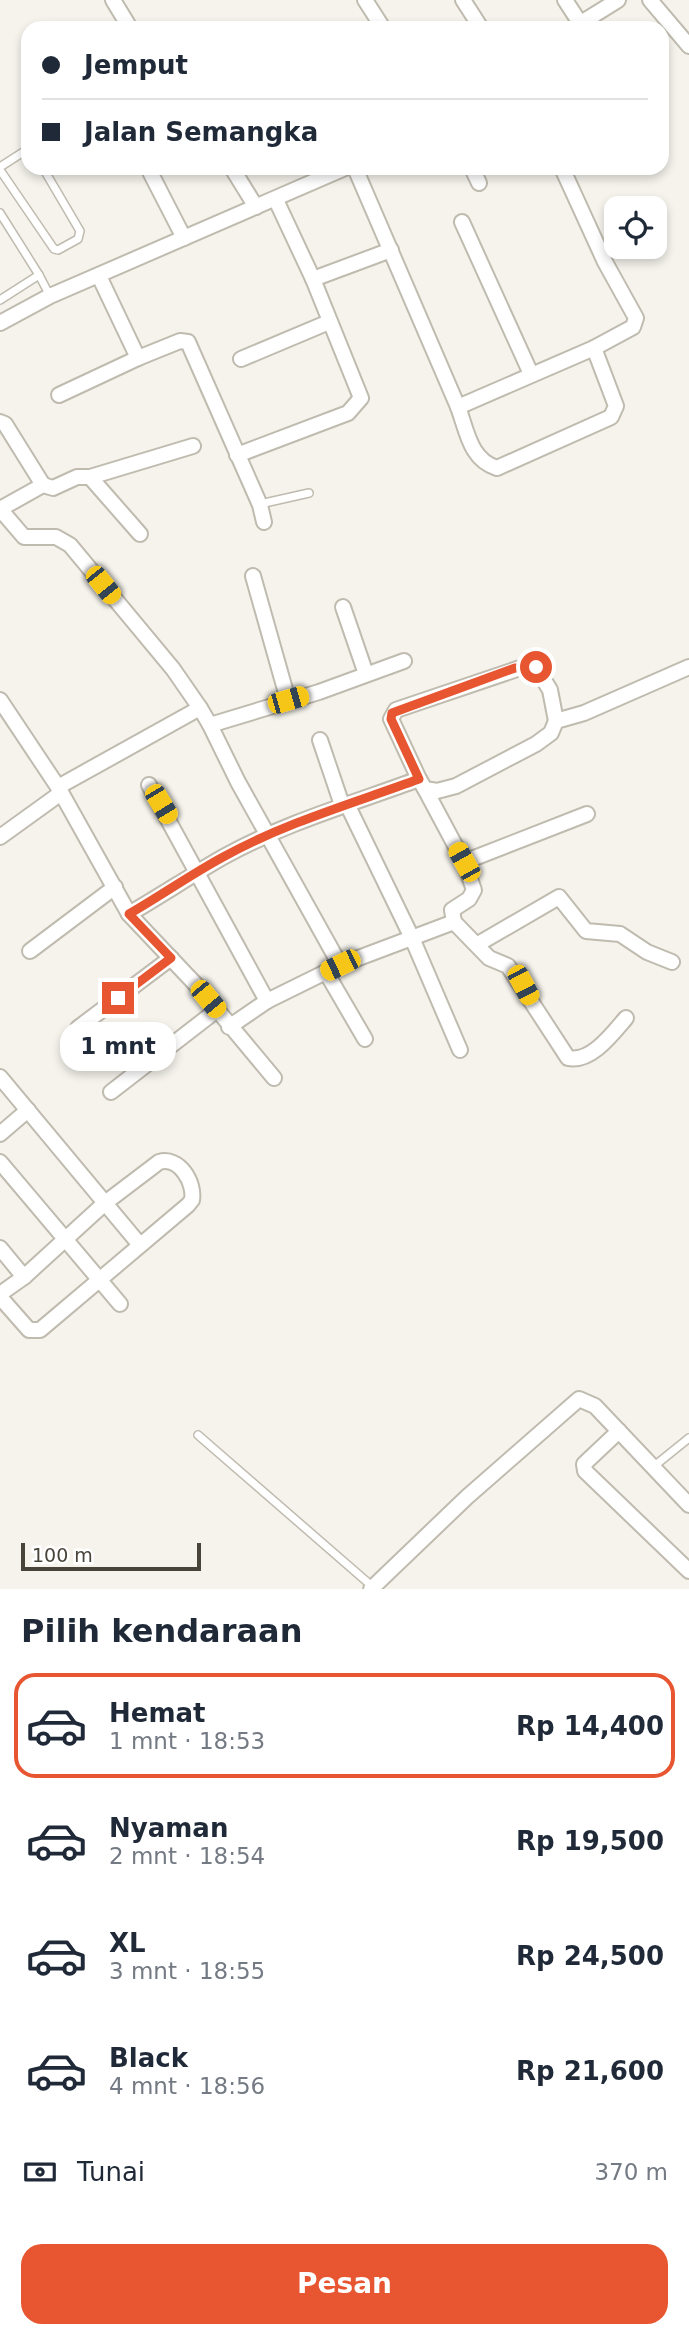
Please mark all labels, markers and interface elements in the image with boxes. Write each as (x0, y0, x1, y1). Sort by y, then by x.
text: Jemput (84, 50, 188, 80)
text: Jalan Semangka (84, 117, 318, 147)
map controls (604, 196, 667, 259)
button: locate (604, 196, 667, 259)
car (82, 562, 125, 608)
route start (520, 651, 552, 683)
car (265, 684, 312, 716)
car (142, 781, 181, 827)
car (445, 839, 484, 885)
car (317, 946, 364, 984)
car (504, 962, 543, 1008)
car (187, 976, 230, 1022)
route end (102, 982, 134, 1014)
callout: 1 mnt (60, 1023, 176, 1072)
text: 1 mnt (80, 1033, 156, 1059)
scale bar (21, 1540, 201, 1572)
text: 100 m (32, 1544, 93, 1566)
text: Pilih kendaraan (21, 1612, 302, 1650)
icon: car (25, 1694, 88, 1757)
text: Hemat (109, 1698, 205, 1728)
text: Rp 14,400 (516, 1711, 664, 1741)
text: 1 mnt · 18:53 (109, 1728, 265, 1754)
icon: car (25, 1809, 88, 1872)
text: Nyaman (109, 1813, 228, 1843)
text: Rp 19,500 (516, 1826, 664, 1856)
text: 2 mnt · 18:54 (109, 1843, 265, 1869)
icon: car (25, 1924, 88, 1987)
text: XL (109, 1928, 146, 1958)
text: Rp 24,500 (516, 1941, 664, 1971)
text: 3 mnt · 18:55 (109, 1958, 265, 1984)
icon: car (25, 2039, 88, 2102)
text: Black (109, 2043, 188, 2073)
text: Rp 21,600 (516, 2056, 664, 2086)
text: 4 mnt · 18:56 (109, 2073, 265, 2099)
icon: cash (21, 2153, 59, 2191)
text: Tunai (77, 2157, 145, 2187)
text: 370 m (594, 2159, 668, 2185)
button: Pesan (21, 2244, 668, 2324)

